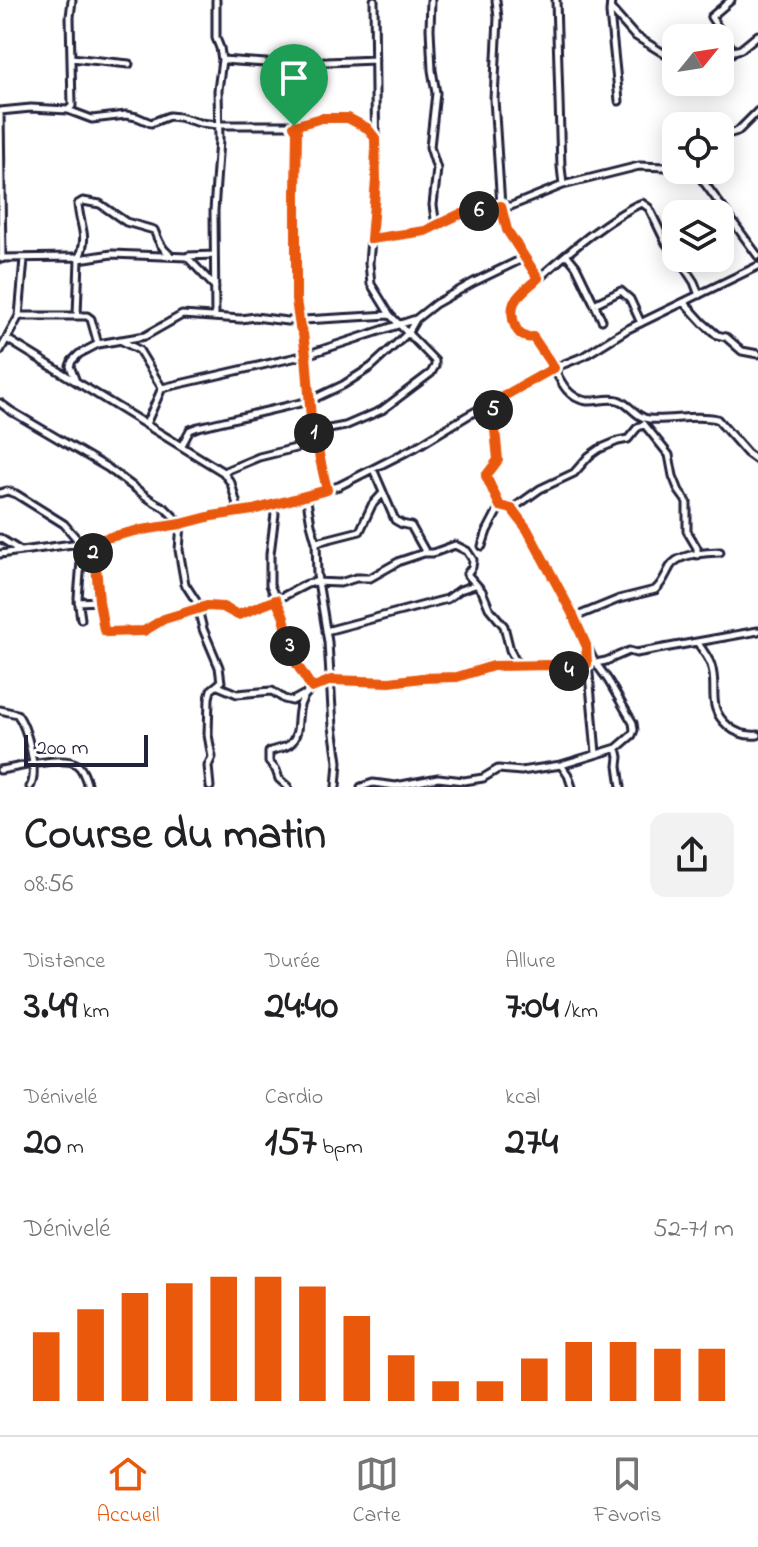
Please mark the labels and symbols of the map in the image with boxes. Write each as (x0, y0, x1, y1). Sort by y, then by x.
north arrow (662, 24, 734, 96)
pin (260, 44, 328, 126)
pin: 6 (459, 191, 499, 231)
pin: 5 (473, 390, 513, 430)
pin: 1 (294, 413, 334, 453)
pin: 2 (73, 533, 113, 573)
pin: 3 (270, 626, 310, 666)
pin: 4 (549, 651, 589, 691)
scale bar (24, 731, 148, 767)

